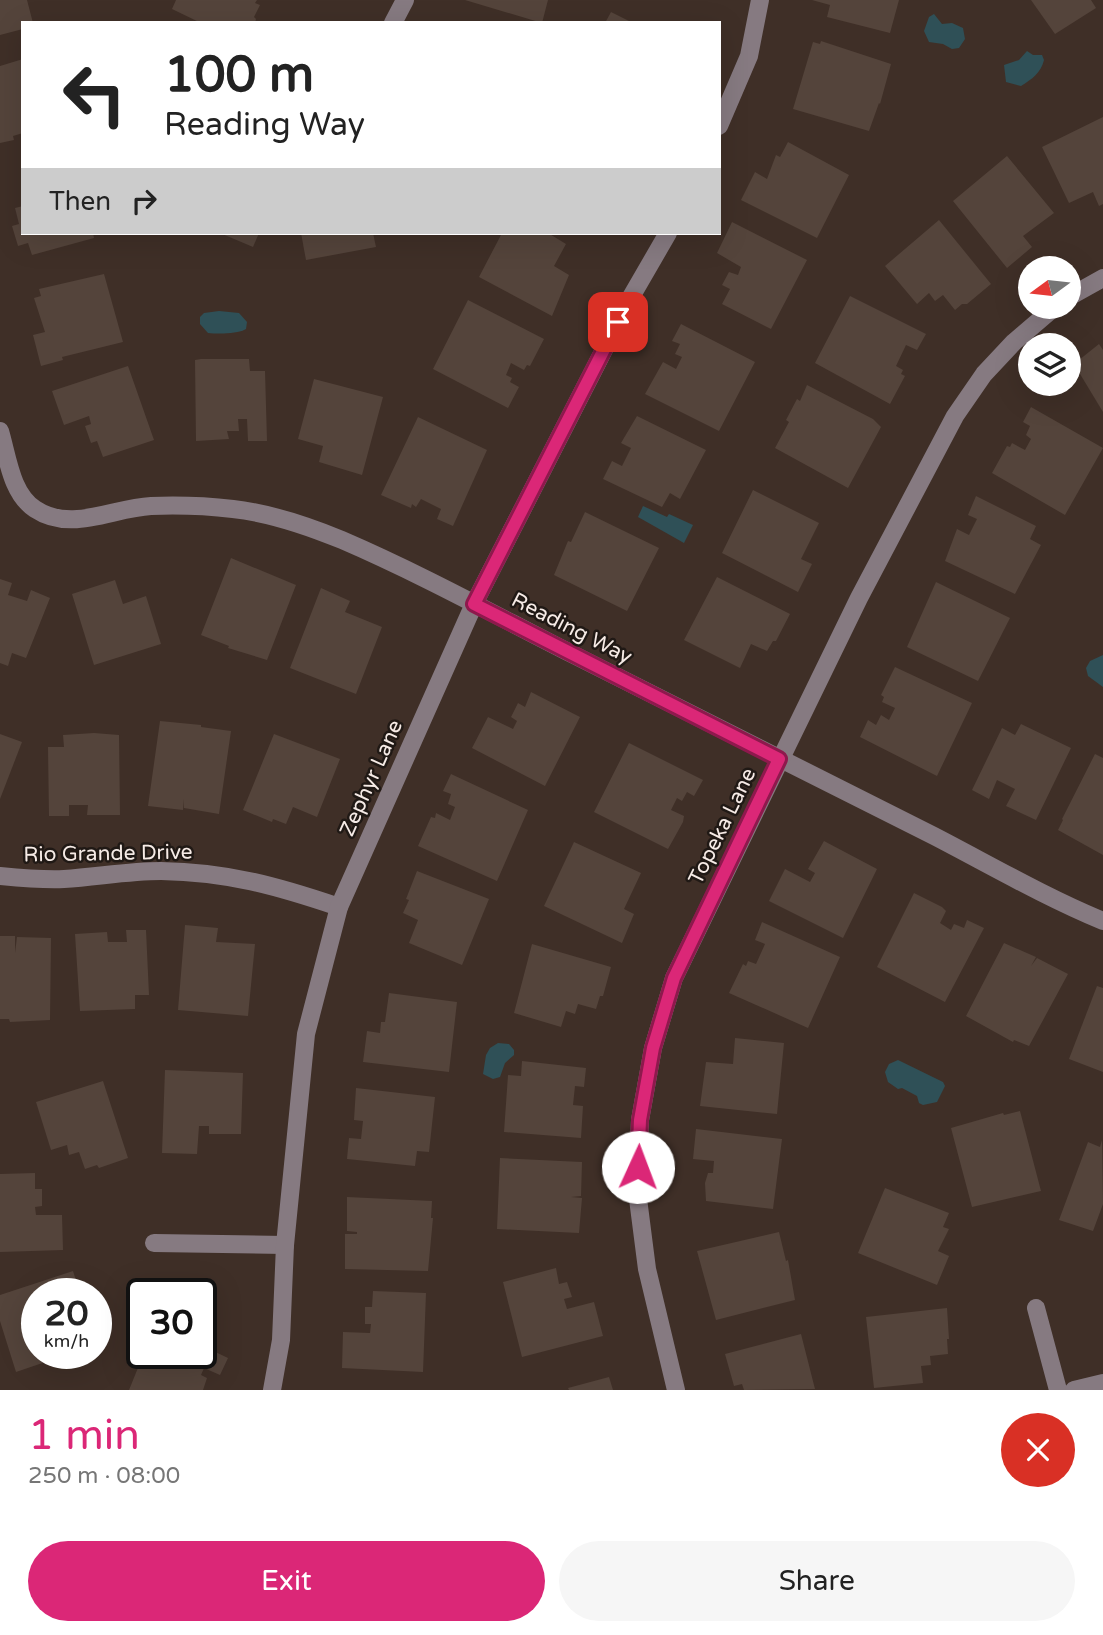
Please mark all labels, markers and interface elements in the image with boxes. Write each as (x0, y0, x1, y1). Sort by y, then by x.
text: 100 m (164, 46, 314, 105)
icon: left (49, 49, 140, 140)
text: Reading Way (164, 106, 365, 144)
icon: right (125, 182, 163, 220)
text: Then (49, 186, 111, 217)
north arrow (1018, 256, 1082, 318)
map controls (1018, 256, 1081, 396)
pin (588, 292, 648, 352)
icon: arrive (599, 303, 637, 341)
button: layers (1018, 333, 1081, 396)
street label: Reading Way (507, 587, 636, 670)
street label: Zephyr Lane (335, 716, 408, 840)
street label: Topeka Lane (684, 764, 761, 889)
street label: Rio Grande Drive (23, 840, 193, 867)
position arrow (601, 1130, 675, 1204)
speed limit sign: 30 (126, 1278, 217, 1369)
text: 20 (45, 1293, 88, 1335)
text: km/h (44, 1330, 89, 1352)
text: 1 min (28, 1410, 140, 1461)
button: close (1001, 1413, 1075, 1487)
text: 250 m · 08:00 (28, 1462, 180, 1490)
button: Exit (28, 1541, 545, 1621)
button: Share (559, 1541, 1075, 1621)

